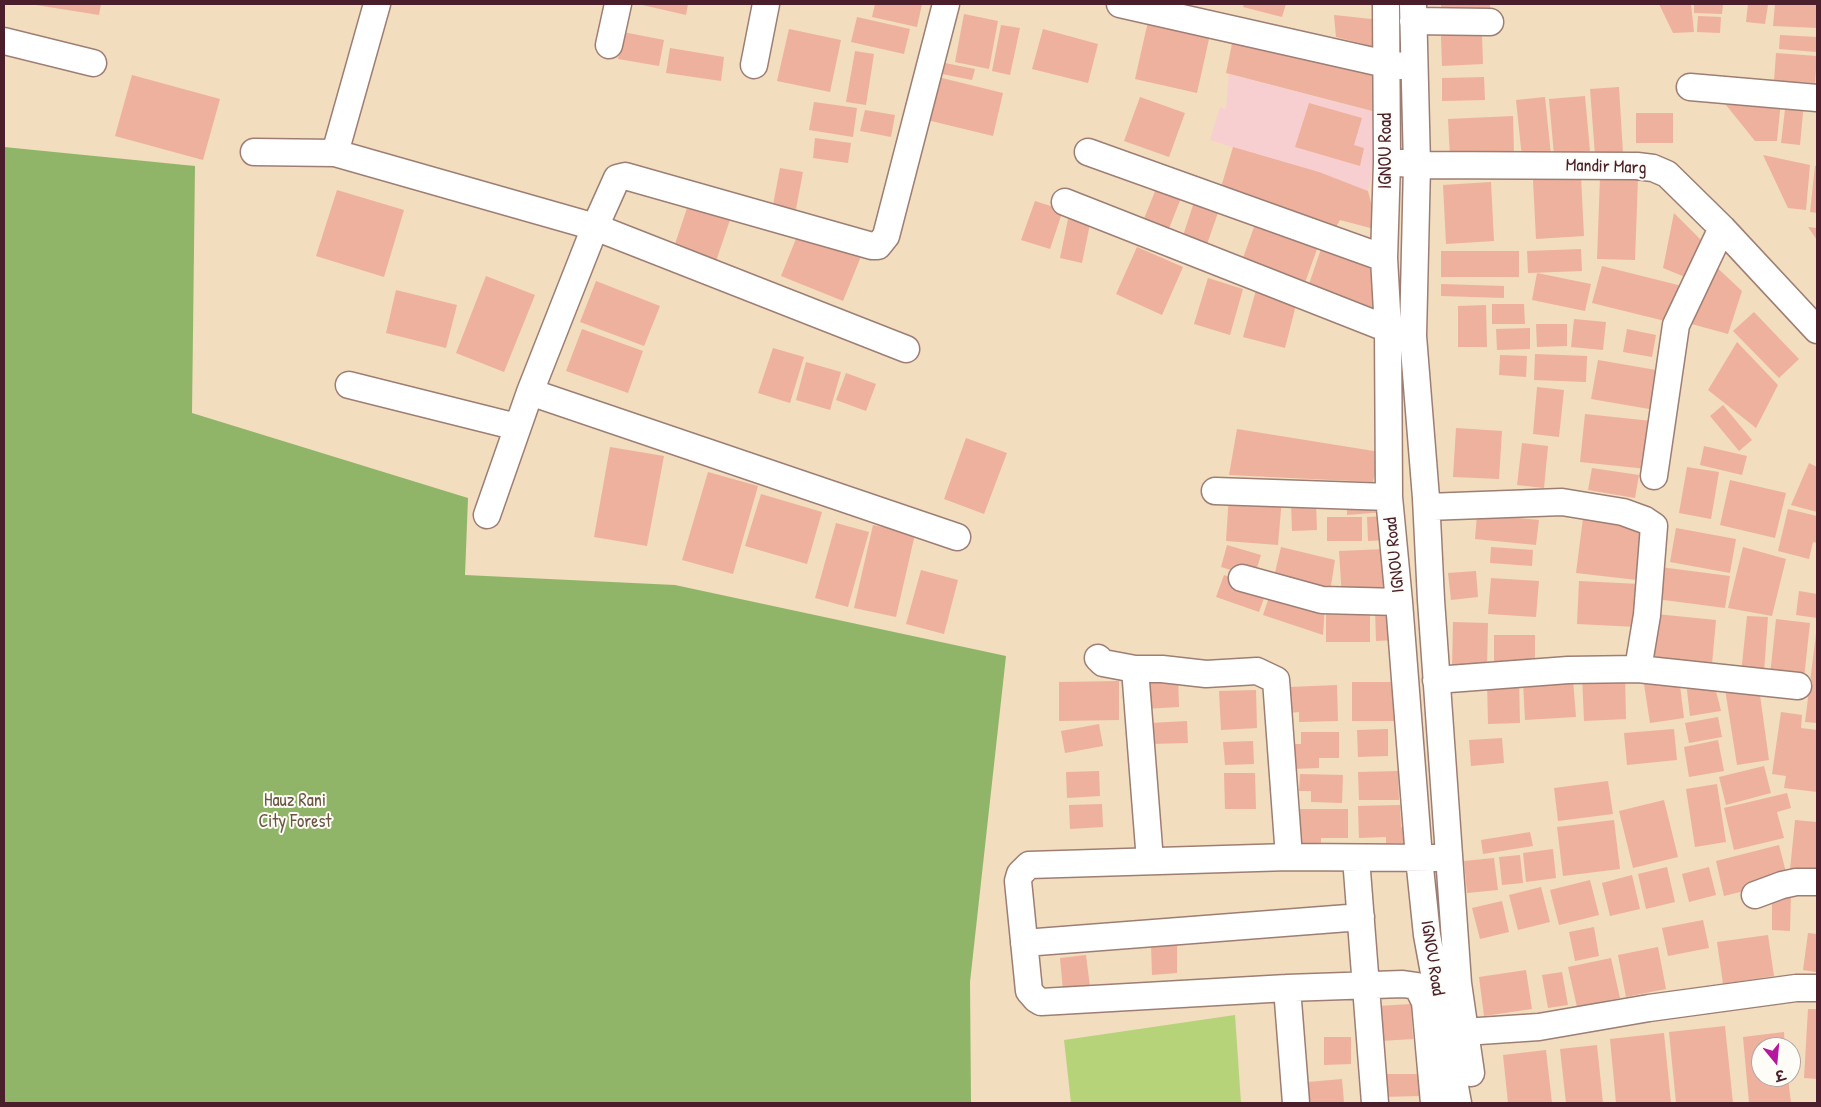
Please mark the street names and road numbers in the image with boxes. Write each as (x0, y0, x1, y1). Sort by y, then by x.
street label: IGNOU Road (1375, 113, 1397, 189)
street label: Mandir Marg (1565, 155, 1647, 179)
street label: IGNOU Road (1380, 516, 1410, 594)
street label: IGNOU Road (1415, 919, 1449, 997)

